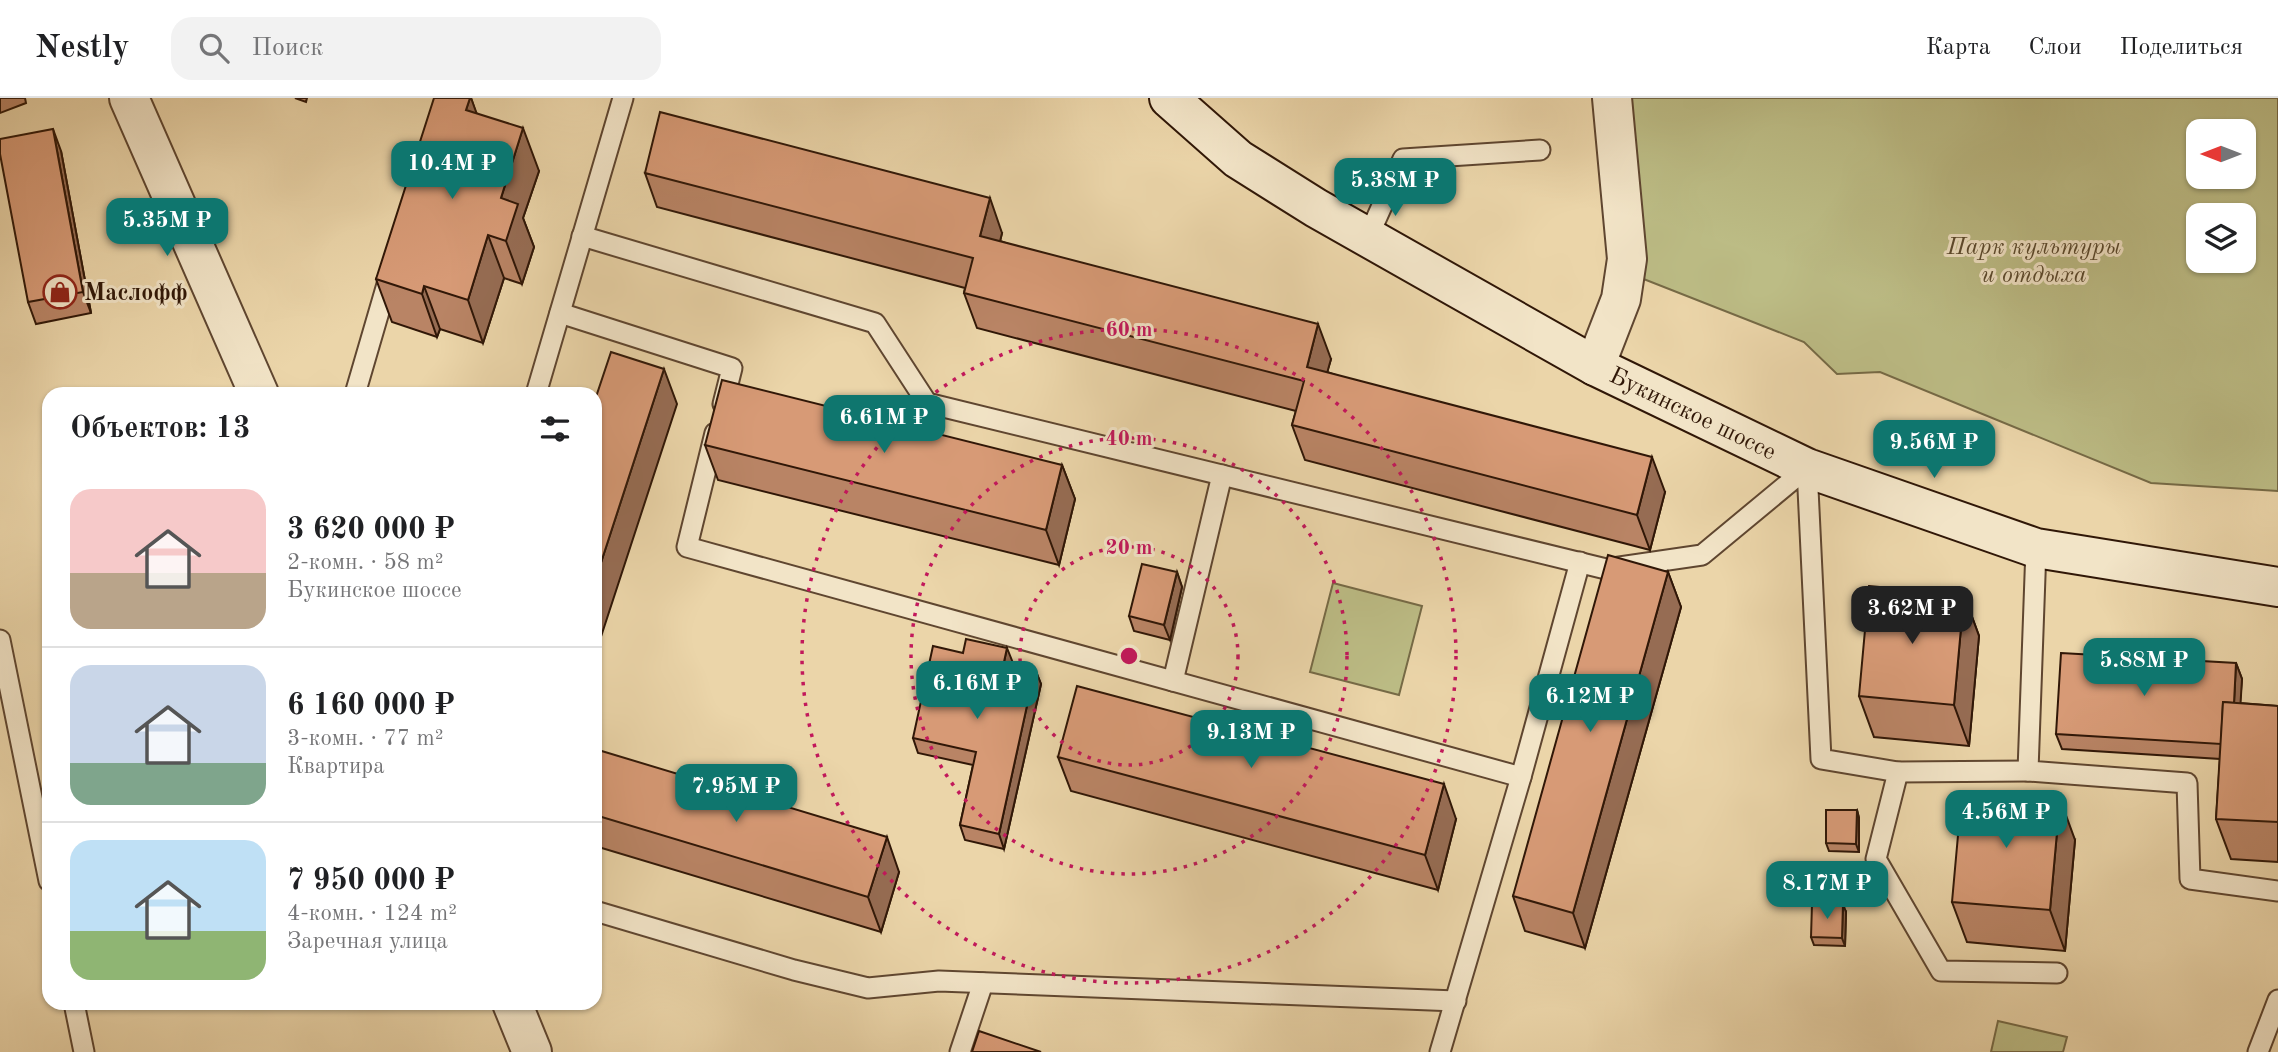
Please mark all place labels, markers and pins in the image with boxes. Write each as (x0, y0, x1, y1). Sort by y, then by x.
pin: 10.4M ₽ (387, 141, 517, 201)
pin: 5.38M ₽ (1330, 158, 1460, 218)
pin: 5.35M ₽ (102, 198, 232, 258)
shop icon: Маслофф (41, 273, 79, 311)
place label: Маслофф (84, 282, 188, 306)
pin: 6.61M ₽ (819, 396, 949, 455)
pin: 9.56M ₽ (1869, 420, 1999, 480)
pin: 3.62M ₽ (1847, 587, 1977, 646)
pin: 5.88M ₽ (2079, 638, 2209, 698)
centre of rings (1117, 644, 1141, 668)
pin: 6.16M ₽ (912, 662, 1042, 721)
pin: 6.12M ₽ (1525, 674, 1655, 734)
pin: 9.13M ₽ (1186, 710, 1316, 770)
pin: 7.95M ₽ (671, 764, 801, 824)
pin: 4.56M ₽ (1941, 790, 2071, 850)
pin: 8.17M ₽ (1762, 862, 1892, 921)

